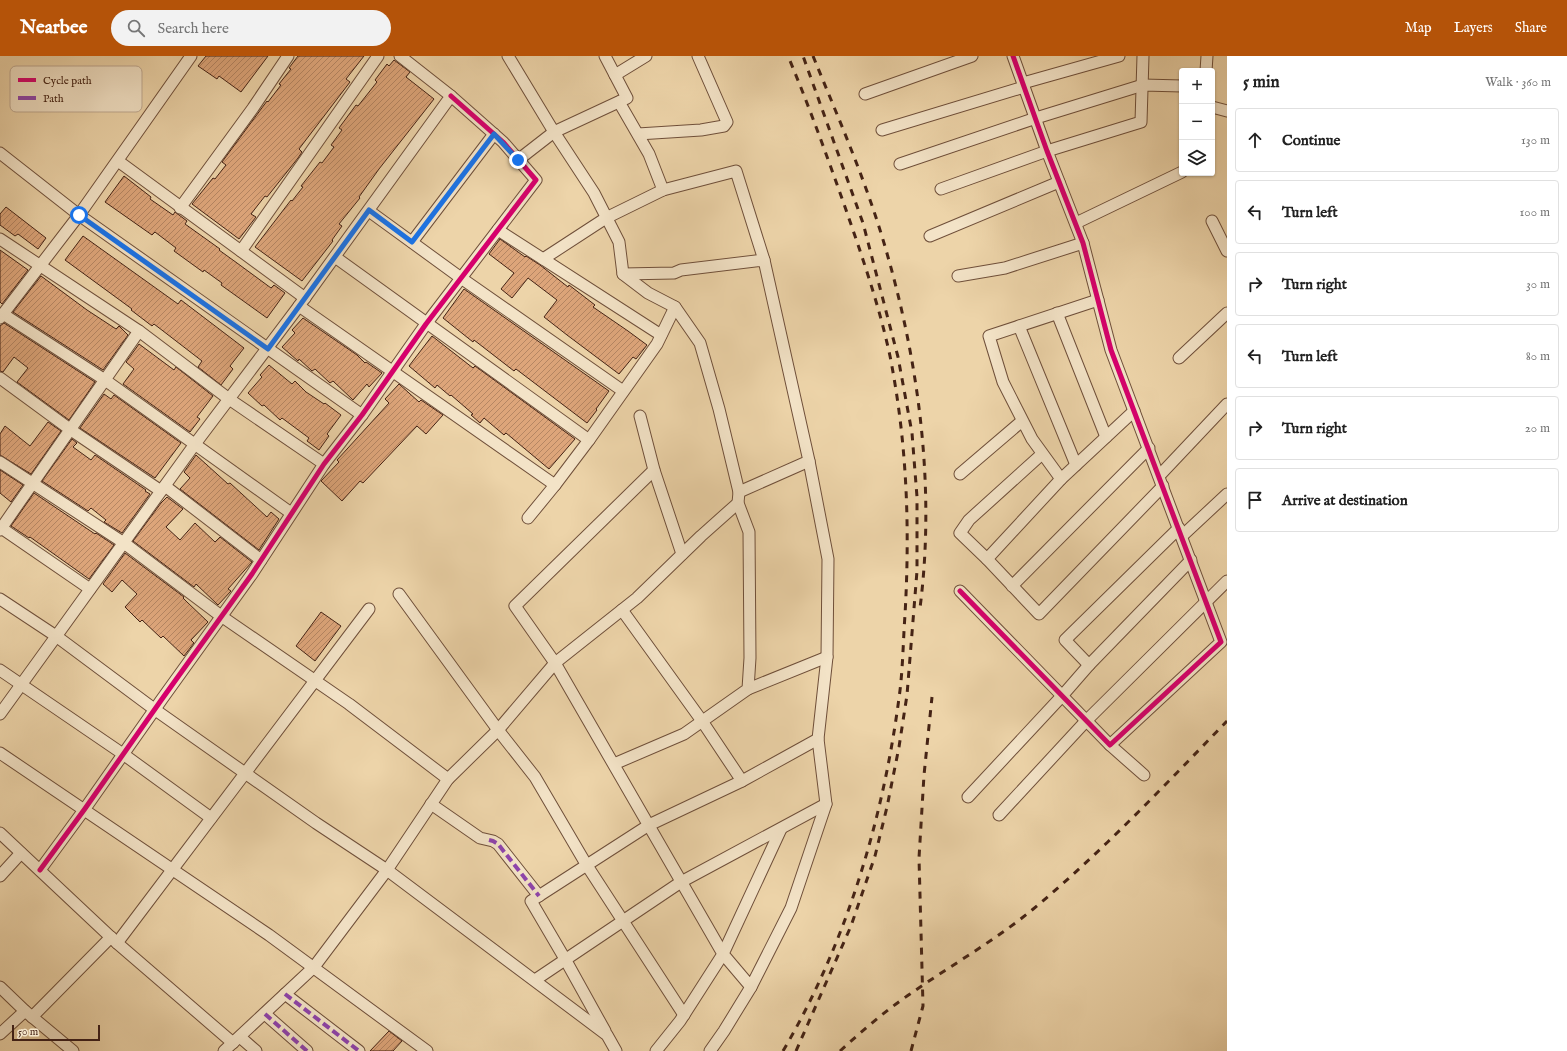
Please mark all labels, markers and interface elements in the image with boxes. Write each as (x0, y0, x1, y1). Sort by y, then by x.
search box (111, 10, 391, 46)
text: Nearbee (20, 16, 87, 40)
icon: search (125, 17, 147, 39)
text: Search here (157, 19, 229, 38)
text: Map (1405, 19, 1432, 37)
text: Layers (1454, 19, 1493, 37)
text: Share (1515, 19, 1547, 37)
legend (10, 66, 142, 112)
map controls (1179, 68, 1215, 176)
button: + (1179, 68, 1215, 104)
text: 5 min (1243, 72, 1280, 93)
text: Cycle path (43, 74, 92, 88)
text: Walk · 360 m (1485, 74, 1551, 91)
text: Path (43, 92, 64, 106)
button: − (1179, 104, 1215, 140)
icon: ahead (1244, 129, 1266, 151)
text: Continue (1282, 131, 1340, 150)
text: 130 m (1521, 132, 1550, 149)
button: layers (1179, 140, 1215, 176)
route end (509, 151, 527, 169)
icon: left (1244, 201, 1266, 223)
text: Turn left (1282, 203, 1338, 222)
text: 100 m (1520, 204, 1550, 221)
route start (70, 206, 88, 224)
icon: right (1244, 273, 1266, 295)
text: Turn right (1282, 275, 1347, 294)
text: 30 m (1526, 276, 1550, 293)
icon: left (1244, 345, 1266, 367)
text: Turn left (1282, 347, 1338, 366)
text: 80 m (1526, 348, 1550, 365)
icon: right (1244, 417, 1266, 439)
text: Turn right (1282, 419, 1347, 438)
text: 20 m (1525, 420, 1550, 437)
icon: arrive (1244, 489, 1266, 511)
text: Arrive at destination (1282, 491, 1408, 510)
scale bar (12, 1023, 100, 1042)
text: 50 m (18, 1025, 38, 1039)

